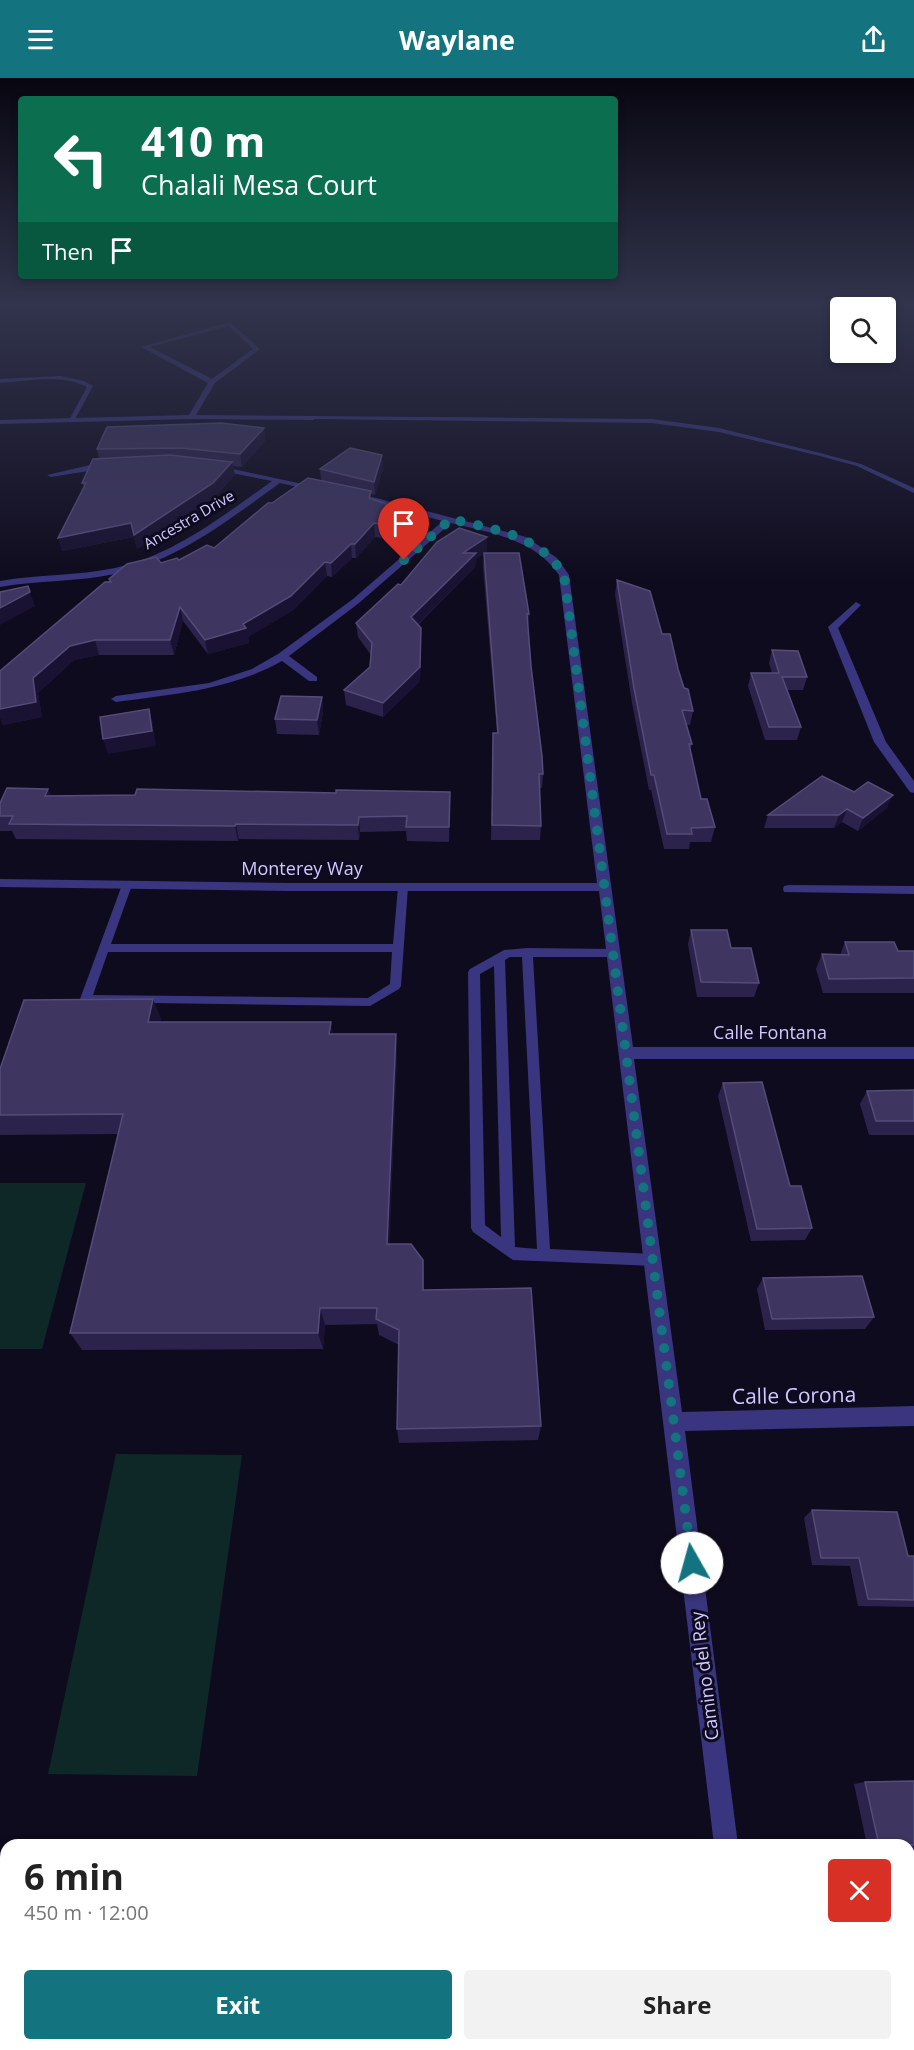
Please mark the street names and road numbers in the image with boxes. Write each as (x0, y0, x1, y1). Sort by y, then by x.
street label: Ancestra Drive (139, 485, 238, 553)
street label: Monterey Way (241, 856, 364, 880)
street label: Calle Fontana (713, 1020, 827, 1044)
street label: Calle Corona (732, 1380, 856, 1410)
street label: Camino del Rey (684, 1609, 724, 1742)

